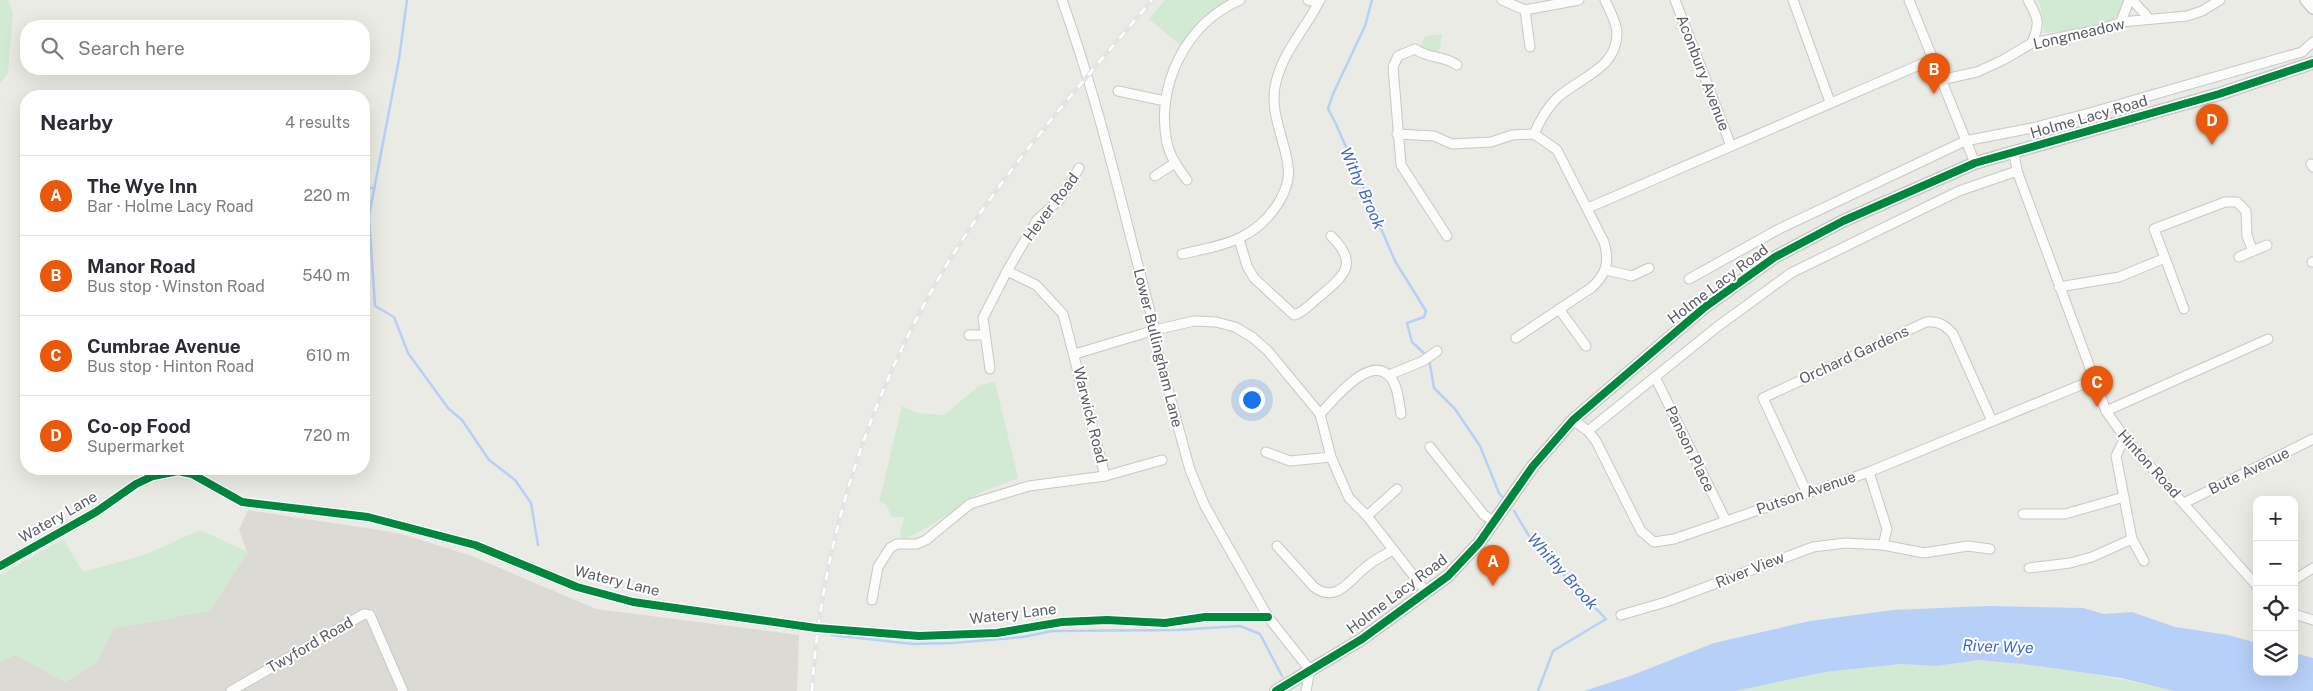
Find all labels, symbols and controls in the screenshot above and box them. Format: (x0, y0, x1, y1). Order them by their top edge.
street label: Aconbury Avenue (1674, 13, 1733, 133)
street label: Longmeadow (2031, 15, 2127, 52)
search box (20, 20, 370, 75)
icon: search (38, 34, 66, 62)
text: Search here (78, 37, 185, 59)
pin: B (1918, 53, 1950, 94)
street label: Holme Lacy Road (2028, 92, 2149, 141)
pin: D (2196, 104, 2228, 145)
text: Nearby (40, 110, 113, 135)
text: 4 results (285, 113, 350, 132)
water label: Withy Brook (1336, 144, 1389, 232)
street label: Hever Road (1020, 169, 1082, 244)
text: The Wye Inn (87, 175, 197, 197)
text: A (50, 186, 62, 205)
text: 220 m (303, 186, 350, 205)
text: Bar · Holme Lacy Road (87, 197, 254, 216)
street label: Holme Lacy Road (1664, 240, 1771, 327)
text: Manor Road (87, 255, 196, 277)
text: B (51, 266, 61, 285)
text: 540 m (302, 266, 350, 285)
street label: Lower Bullingham Lane (1131, 267, 1186, 429)
text: Bus stop · Winston Road (87, 277, 265, 296)
street label: Orchard Gardens (1796, 322, 1911, 387)
text: Cumbrae Avenue (87, 335, 241, 357)
text: C (50, 346, 62, 365)
text: 610 m (306, 346, 350, 365)
text: Bus stop · Hinton Road (87, 357, 254, 376)
street label: Warwick Road (1070, 365, 1111, 465)
pin: C (2081, 366, 2113, 407)
your location (1239, 387, 1265, 413)
street label: Panson Place (1662, 403, 1719, 495)
text: Co-op Food (87, 415, 191, 437)
text: D (50, 426, 62, 445)
text: 720 m (303, 426, 350, 445)
street label: Hinton Road (2114, 426, 2184, 501)
text: Supermarket (87, 437, 184, 456)
street label: Bute Avenue (2206, 444, 2292, 497)
street label: Putson Avenue (1754, 468, 1858, 517)
street label: Watery Lane (16, 487, 100, 546)
map controls (2253, 496, 2298, 676)
button: + (2253, 496, 2298, 541)
water label: Whithy Brook (1523, 529, 1602, 614)
button: − (2253, 541, 2298, 586)
pin: A (1477, 545, 1509, 586)
street label: River View (1713, 548, 1787, 591)
street label: Holme Lacy Road (1343, 550, 1450, 637)
street label: Watery Lane (573, 562, 662, 599)
button: locate (2253, 586, 2298, 631)
street label: Watery Lane (969, 600, 1057, 627)
street label: Twyford Road (264, 613, 356, 676)
button: layers (2253, 631, 2298, 676)
water label: River Wye (1962, 636, 2034, 657)

